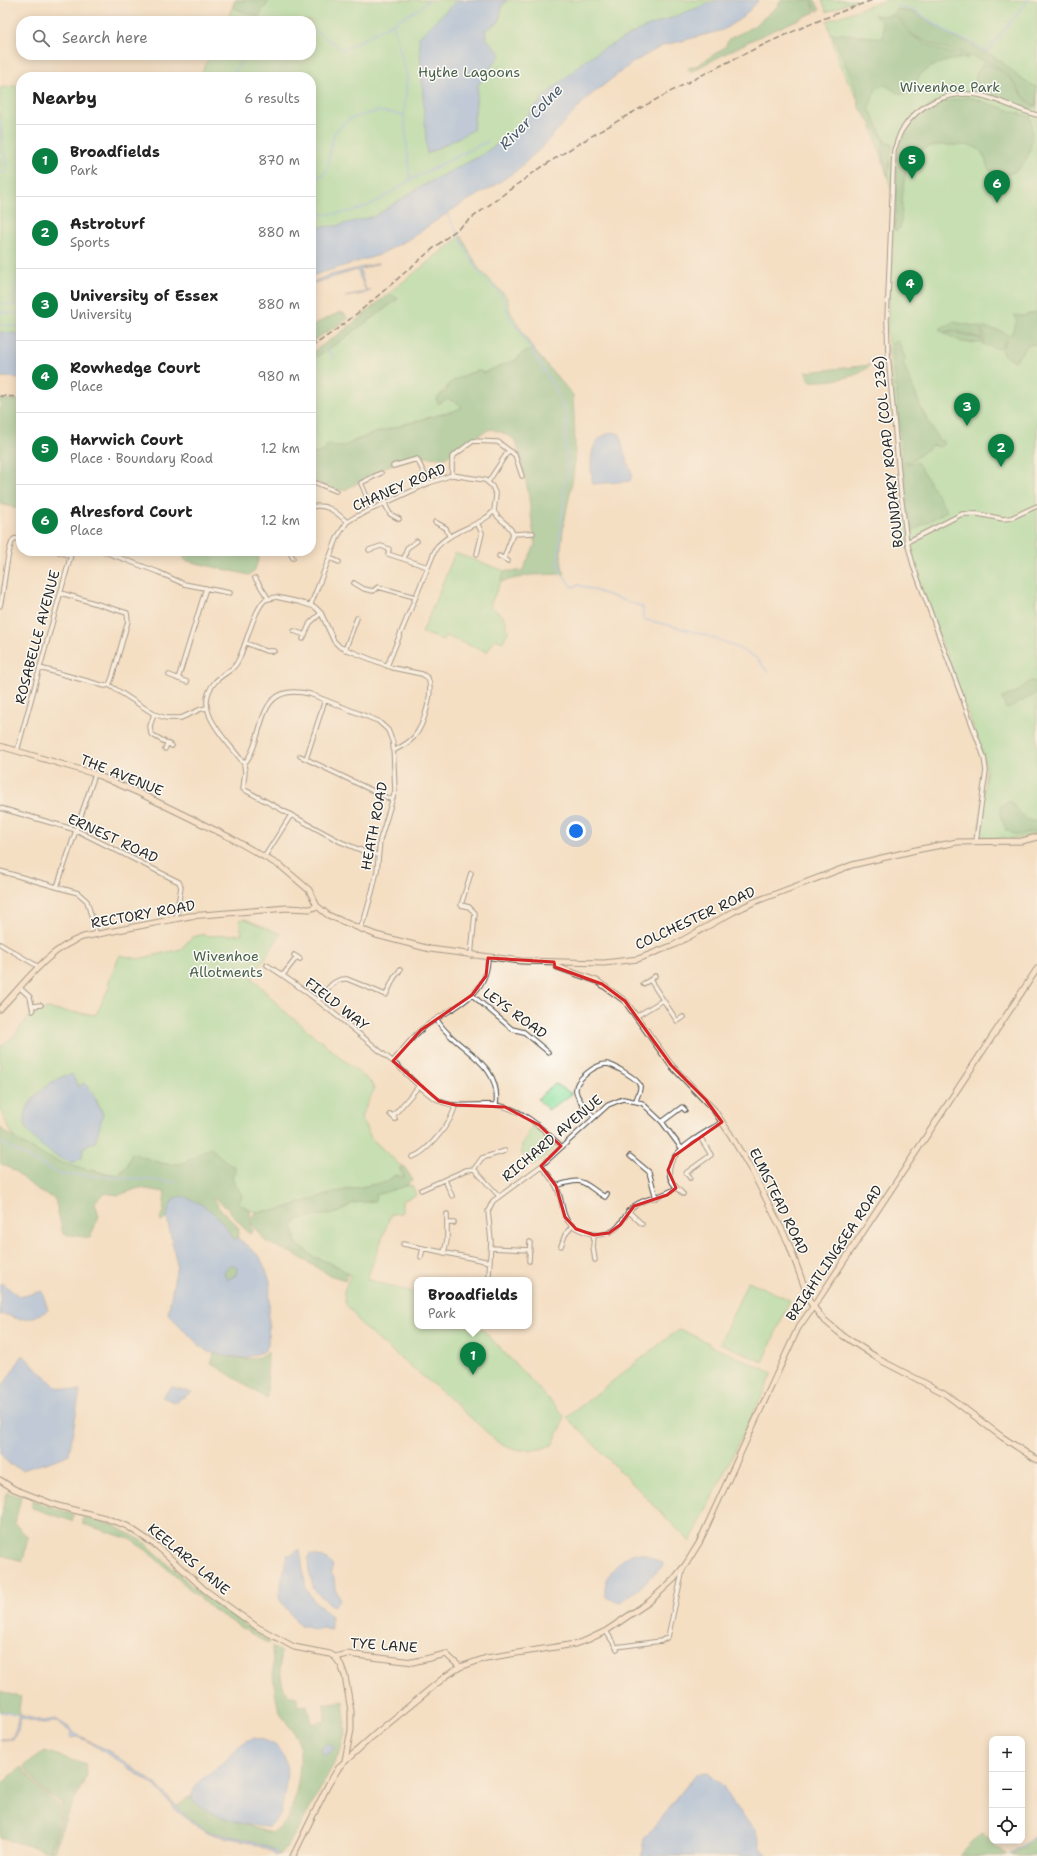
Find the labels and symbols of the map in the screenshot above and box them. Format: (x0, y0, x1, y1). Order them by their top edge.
park label: Hythe Lagoons (418, 63, 520, 81)
park label: Wivenhoe Park (900, 78, 1000, 96)
water label: River Colne (495, 80, 567, 154)
pin: 5 (899, 146, 925, 179)
pin: 6 (984, 170, 1010, 203)
pin: 4 (897, 270, 923, 303)
street label: BOUNDARY ROAD (COL 236) (869, 355, 907, 549)
pin: 3 (954, 393, 980, 426)
pin: 2 (988, 434, 1014, 467)
street label: CHANEY ROAD (349, 459, 449, 515)
street label: ROSABELLE AVENUE (10, 568, 64, 706)
street label: THE AVENUE (78, 750, 166, 800)
street label: HEATH ROAD (357, 780, 391, 872)
street label: ERNEST ROAD (65, 809, 161, 867)
your location (566, 821, 586, 841)
street label: COLCHESTER ROAD (632, 882, 758, 954)
street label: RECTORY ROAD (89, 896, 197, 932)
park label: Wivenhoe Allotments (189, 947, 263, 981)
street label: FIELD WAY (302, 974, 373, 1035)
street label: LEYS ROAD (479, 984, 551, 1042)
street label: RICHARD AVENUE (498, 1091, 606, 1185)
street label: ELMSTEAD ROAD (745, 1145, 813, 1257)
street label: BRIGHTLINGSEA ROAD (782, 1181, 886, 1325)
pin: 1 (460, 1342, 486, 1375)
street label: KEELARS LANE (144, 1519, 234, 1599)
street label: TYE LANE (350, 1634, 418, 1656)

